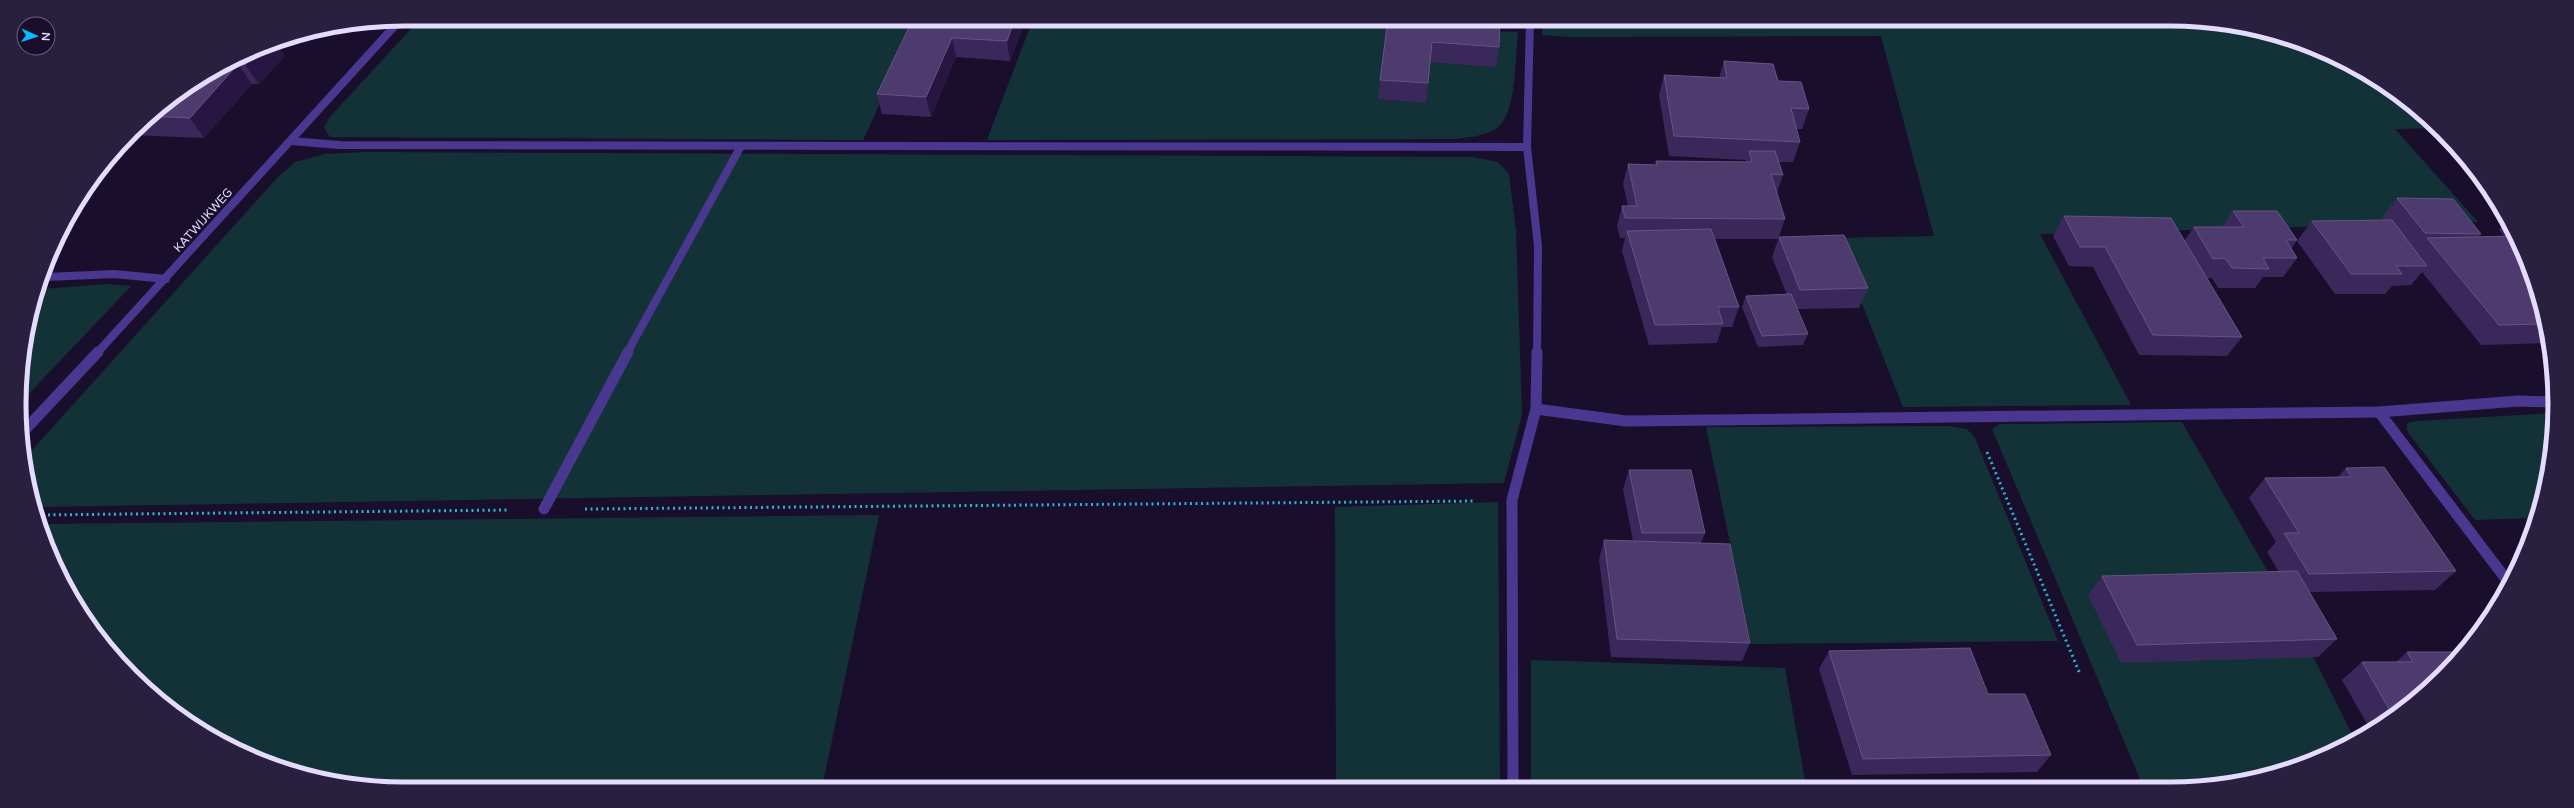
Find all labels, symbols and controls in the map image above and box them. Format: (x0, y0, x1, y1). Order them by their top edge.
north arrow (16, 16, 56, 56)
text: N (39, 32, 52, 41)
street label: KATWIJKWEG (171, 185, 235, 255)

